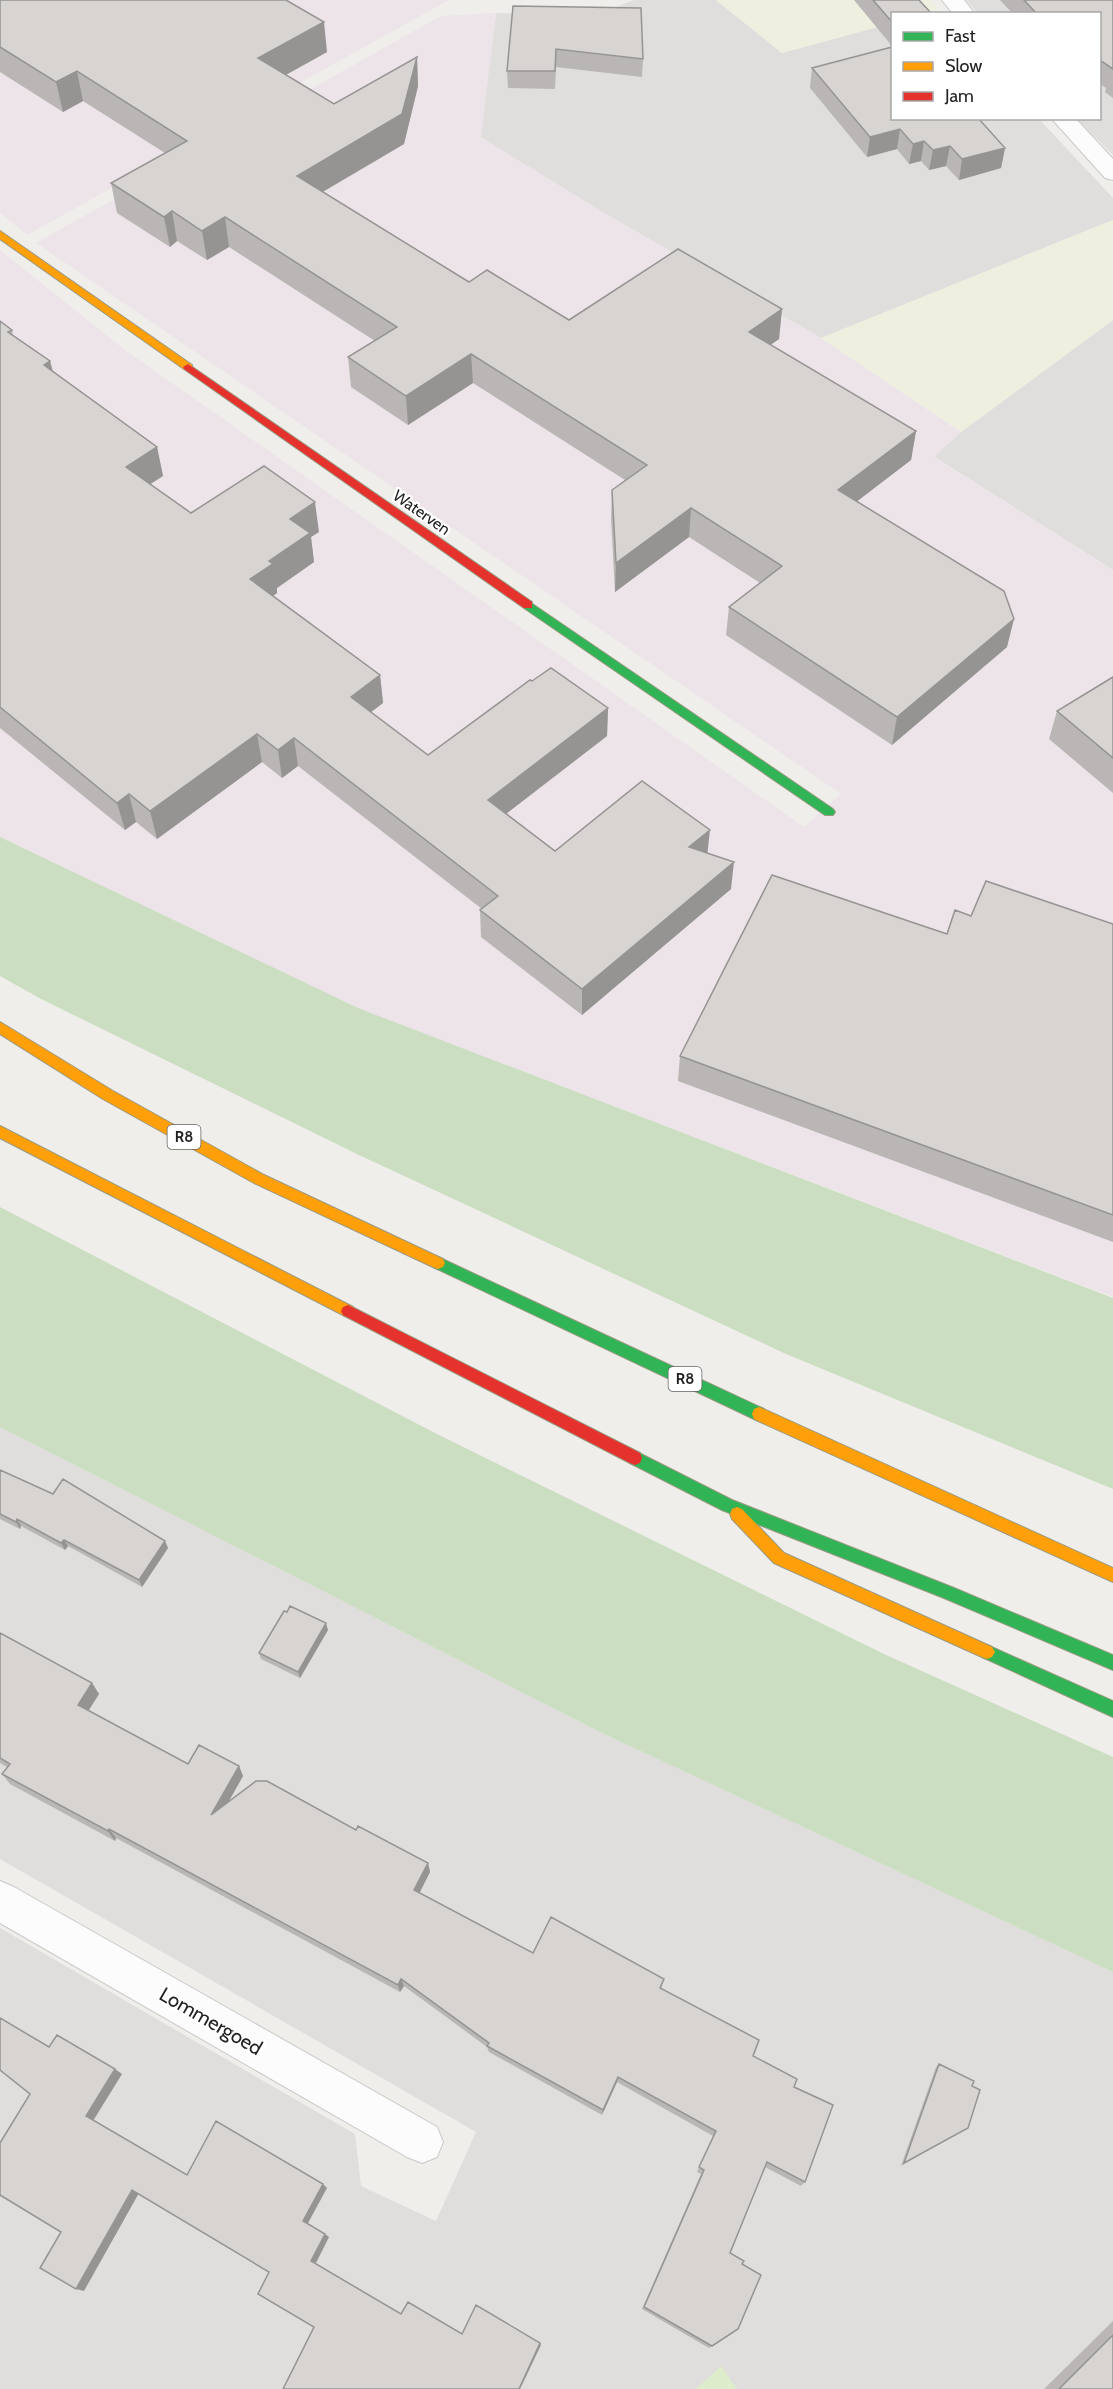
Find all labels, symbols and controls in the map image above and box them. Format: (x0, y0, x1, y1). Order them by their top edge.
legend (891, 12, 1101, 120)
text: Fast (945, 25, 976, 47)
text: Slow (945, 55, 982, 77)
text: Jam (944, 85, 974, 107)
street label: Waterven (389, 486, 454, 539)
road number: R8 (168, 1125, 201, 1149)
road number: R8 (668, 1367, 702, 1391)
street label: Lommergoed (155, 1982, 267, 2060)

